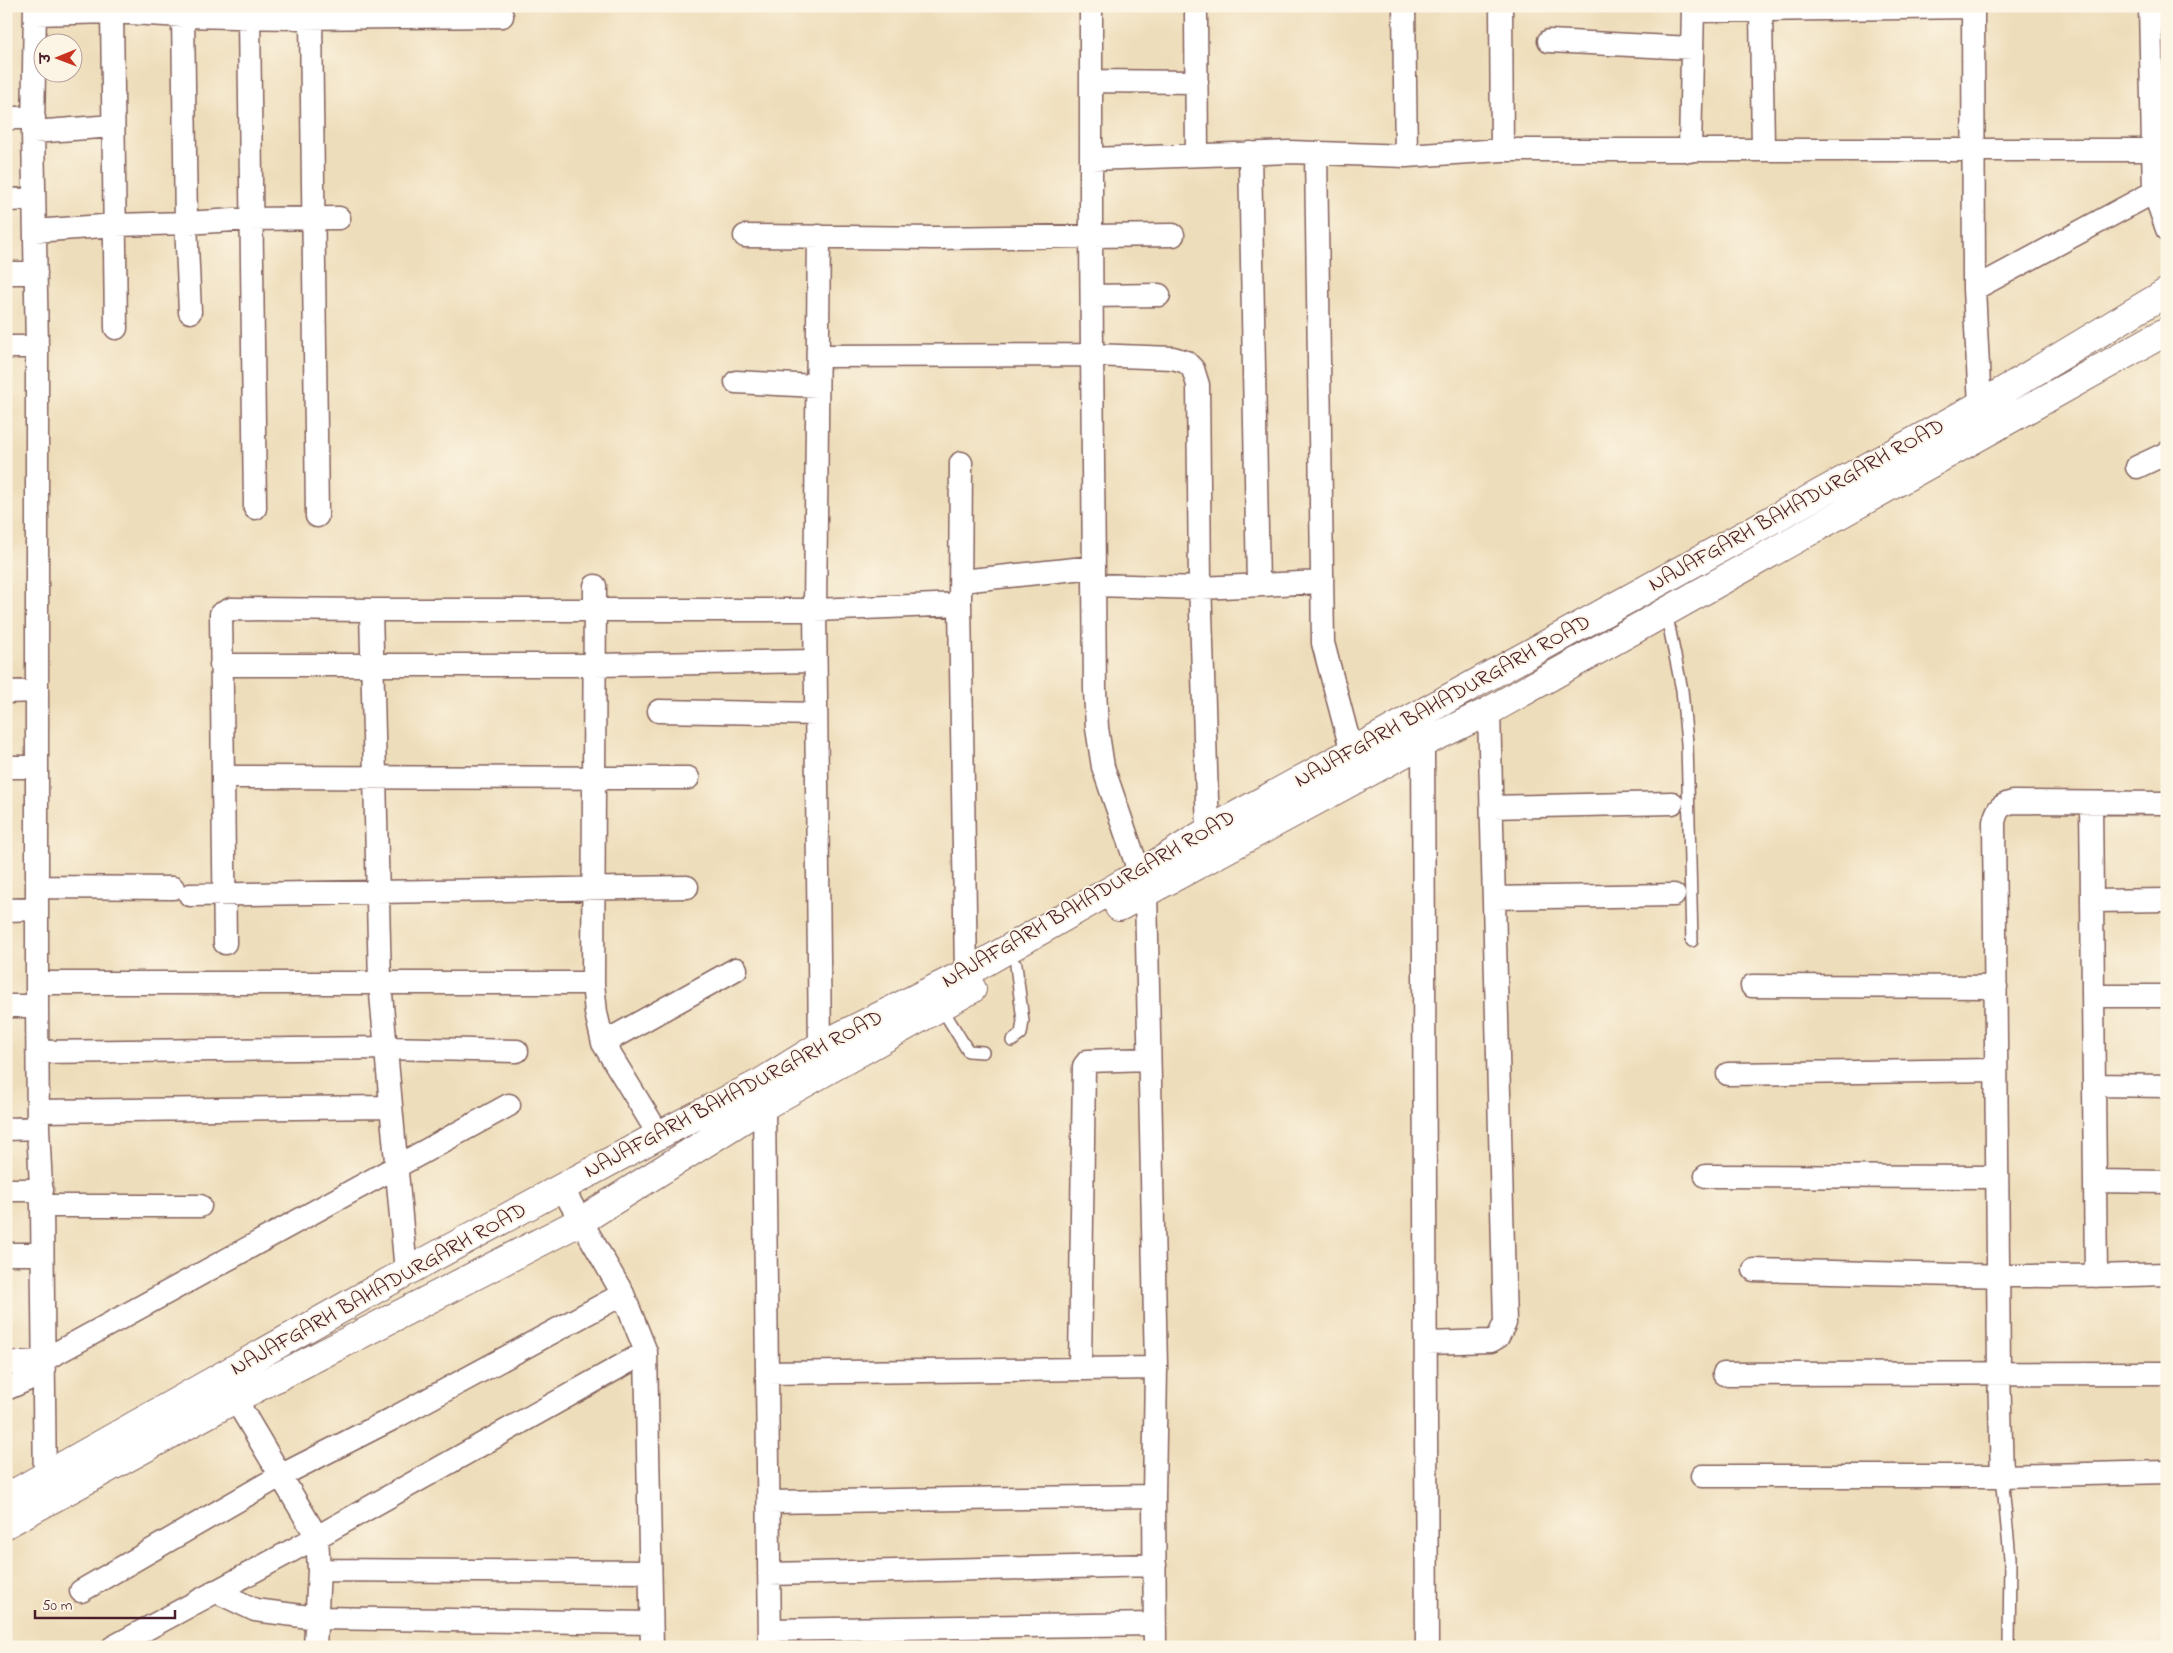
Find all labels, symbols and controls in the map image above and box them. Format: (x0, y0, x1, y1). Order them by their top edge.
north arrow (32, 32, 82, 82)
text: उ (36, 52, 57, 65)
street label: NAJAFGARH BAHADURGARH ROAD (1643, 411, 1951, 601)
street label: NAJAFGARH BAHADURGARH ROAD (1289, 607, 1597, 797)
street label: NAJAFGARH BAHADURGARH ROAD (936, 803, 1242, 997)
street label: NAJAFGARH BAHADURGARH ROAD (579, 1002, 889, 1188)
street label: NAJAFGARH BAHADURGARH ROAD (225, 1195, 533, 1385)
scale bar (35, 1588, 175, 1620)
text: 50 m (42, 1595, 73, 1617)

